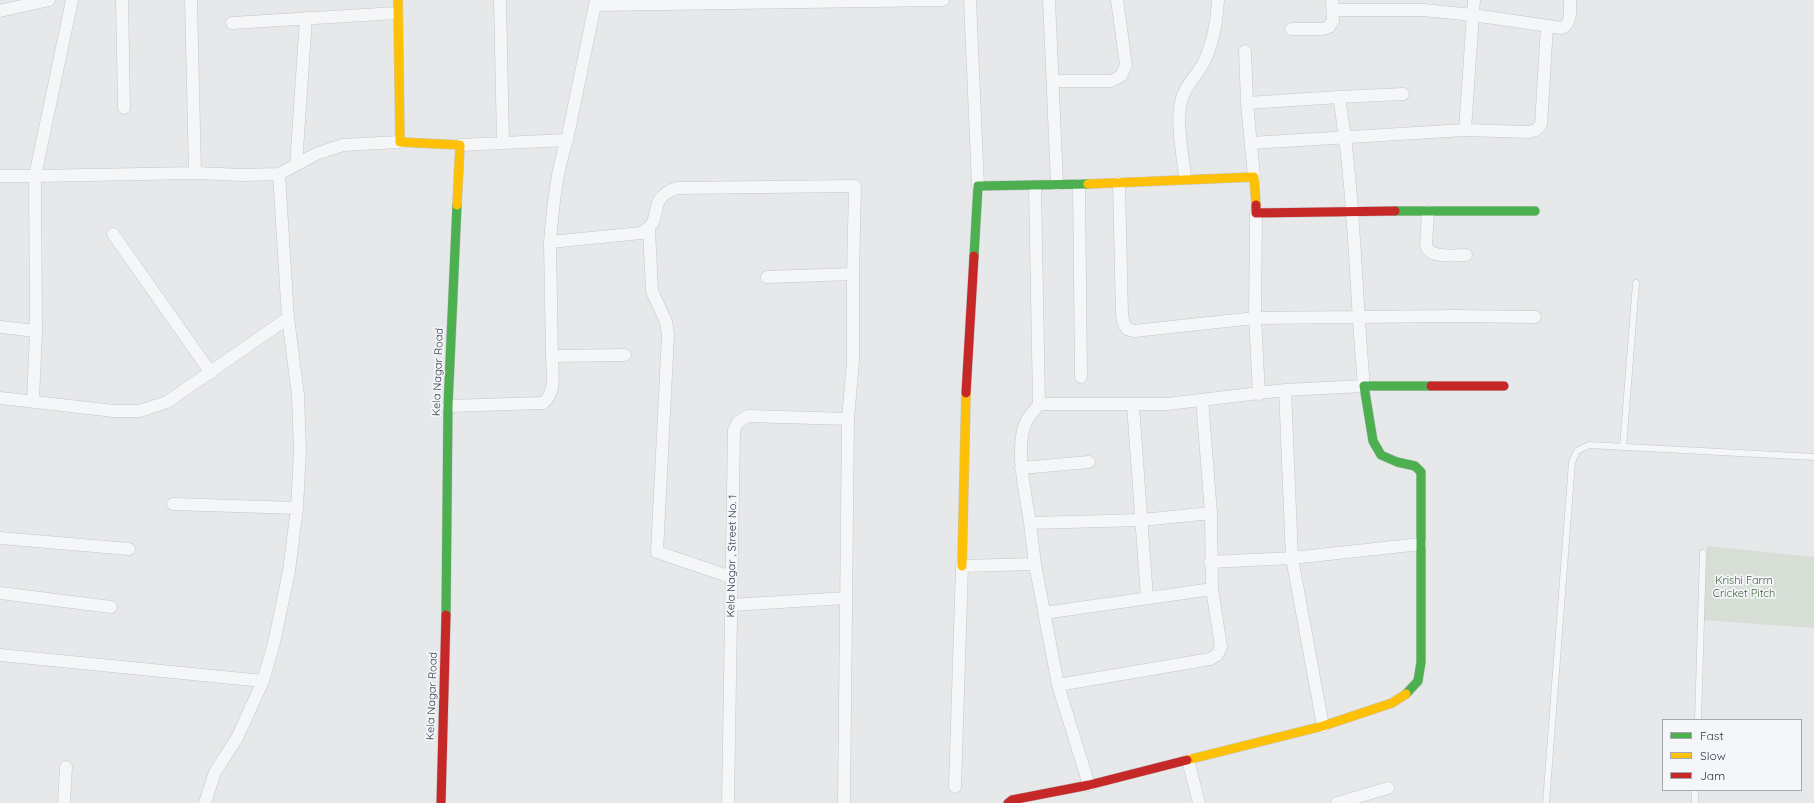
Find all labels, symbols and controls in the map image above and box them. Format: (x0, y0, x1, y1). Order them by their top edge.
street label: Kela Nagar Road (430, 328, 446, 416)
street label: Kela Nagar , Street No. 1 (724, 494, 740, 618)
park label: Krishi Farm Cricket Pitch (1713, 574, 1775, 600)
street label: Kela Nagar Road (424, 652, 440, 740)
legend (1662, 719, 1802, 791)
text: Fast (1700, 728, 1724, 743)
text: Slow (1700, 748, 1726, 763)
text: Jam (1700, 768, 1725, 783)

